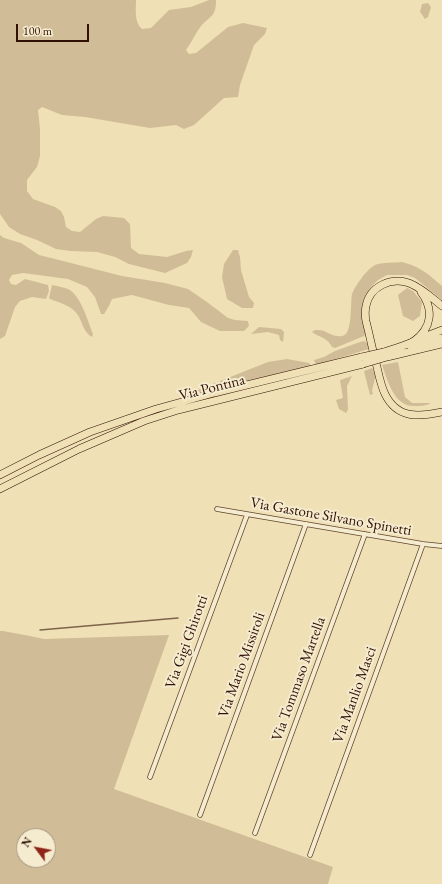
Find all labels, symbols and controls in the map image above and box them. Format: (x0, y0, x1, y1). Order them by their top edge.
scale bar (18, 16, 91, 42)
text: 100 m (23, 23, 52, 39)
street label: Via Pontina (177, 371, 247, 405)
street label: Via Gastone Silvano Spinetti (249, 494, 413, 540)
street label: Via Gigi Ghirotti (162, 593, 212, 691)
street label: Via Mario Missiroli (215, 610, 269, 720)
street label: Via Tommaso Martella (268, 614, 330, 744)
street label: Via Manlio Masci (329, 644, 381, 746)
north arrow (16, 828, 56, 868)
text: N (18, 835, 35, 850)

